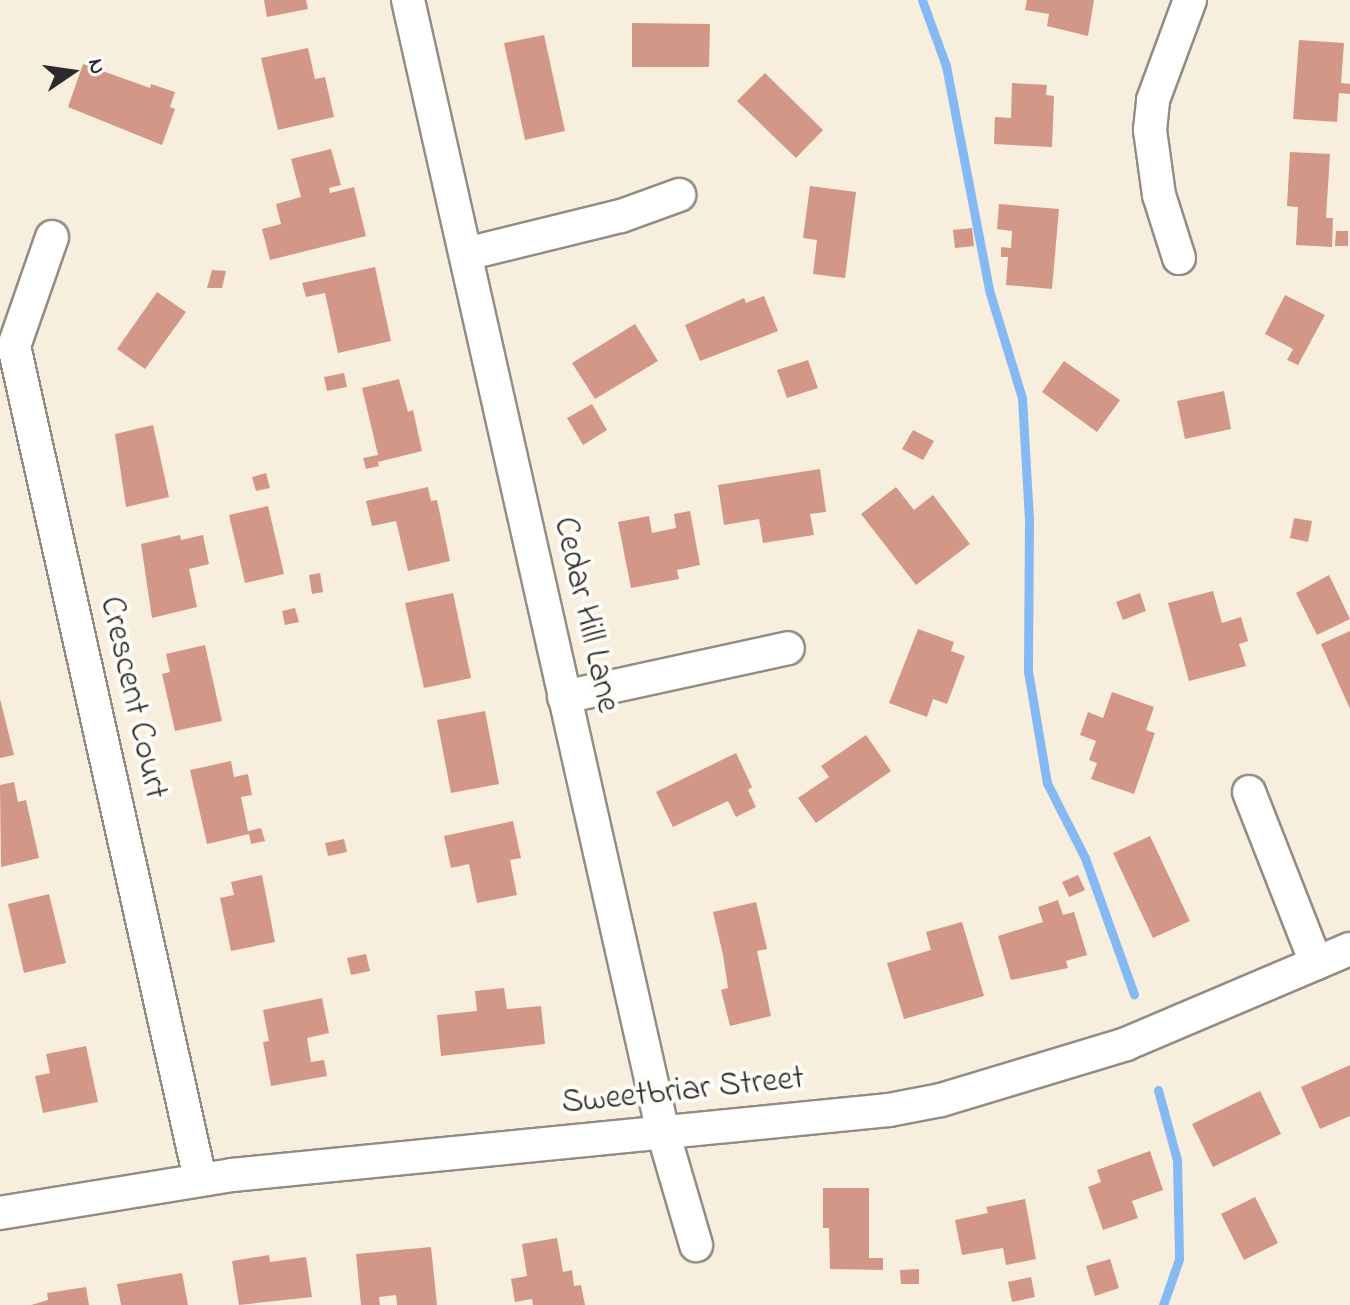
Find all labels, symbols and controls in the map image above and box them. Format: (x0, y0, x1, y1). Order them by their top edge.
north arrow (32, 32, 112, 112)
text: N (78, 56, 113, 77)
street label: Cedar Hill Lane (543, 513, 627, 717)
street label: Crescent Court (89, 593, 175, 803)
street label: Sweetbriar Street (560, 1059, 806, 1125)

